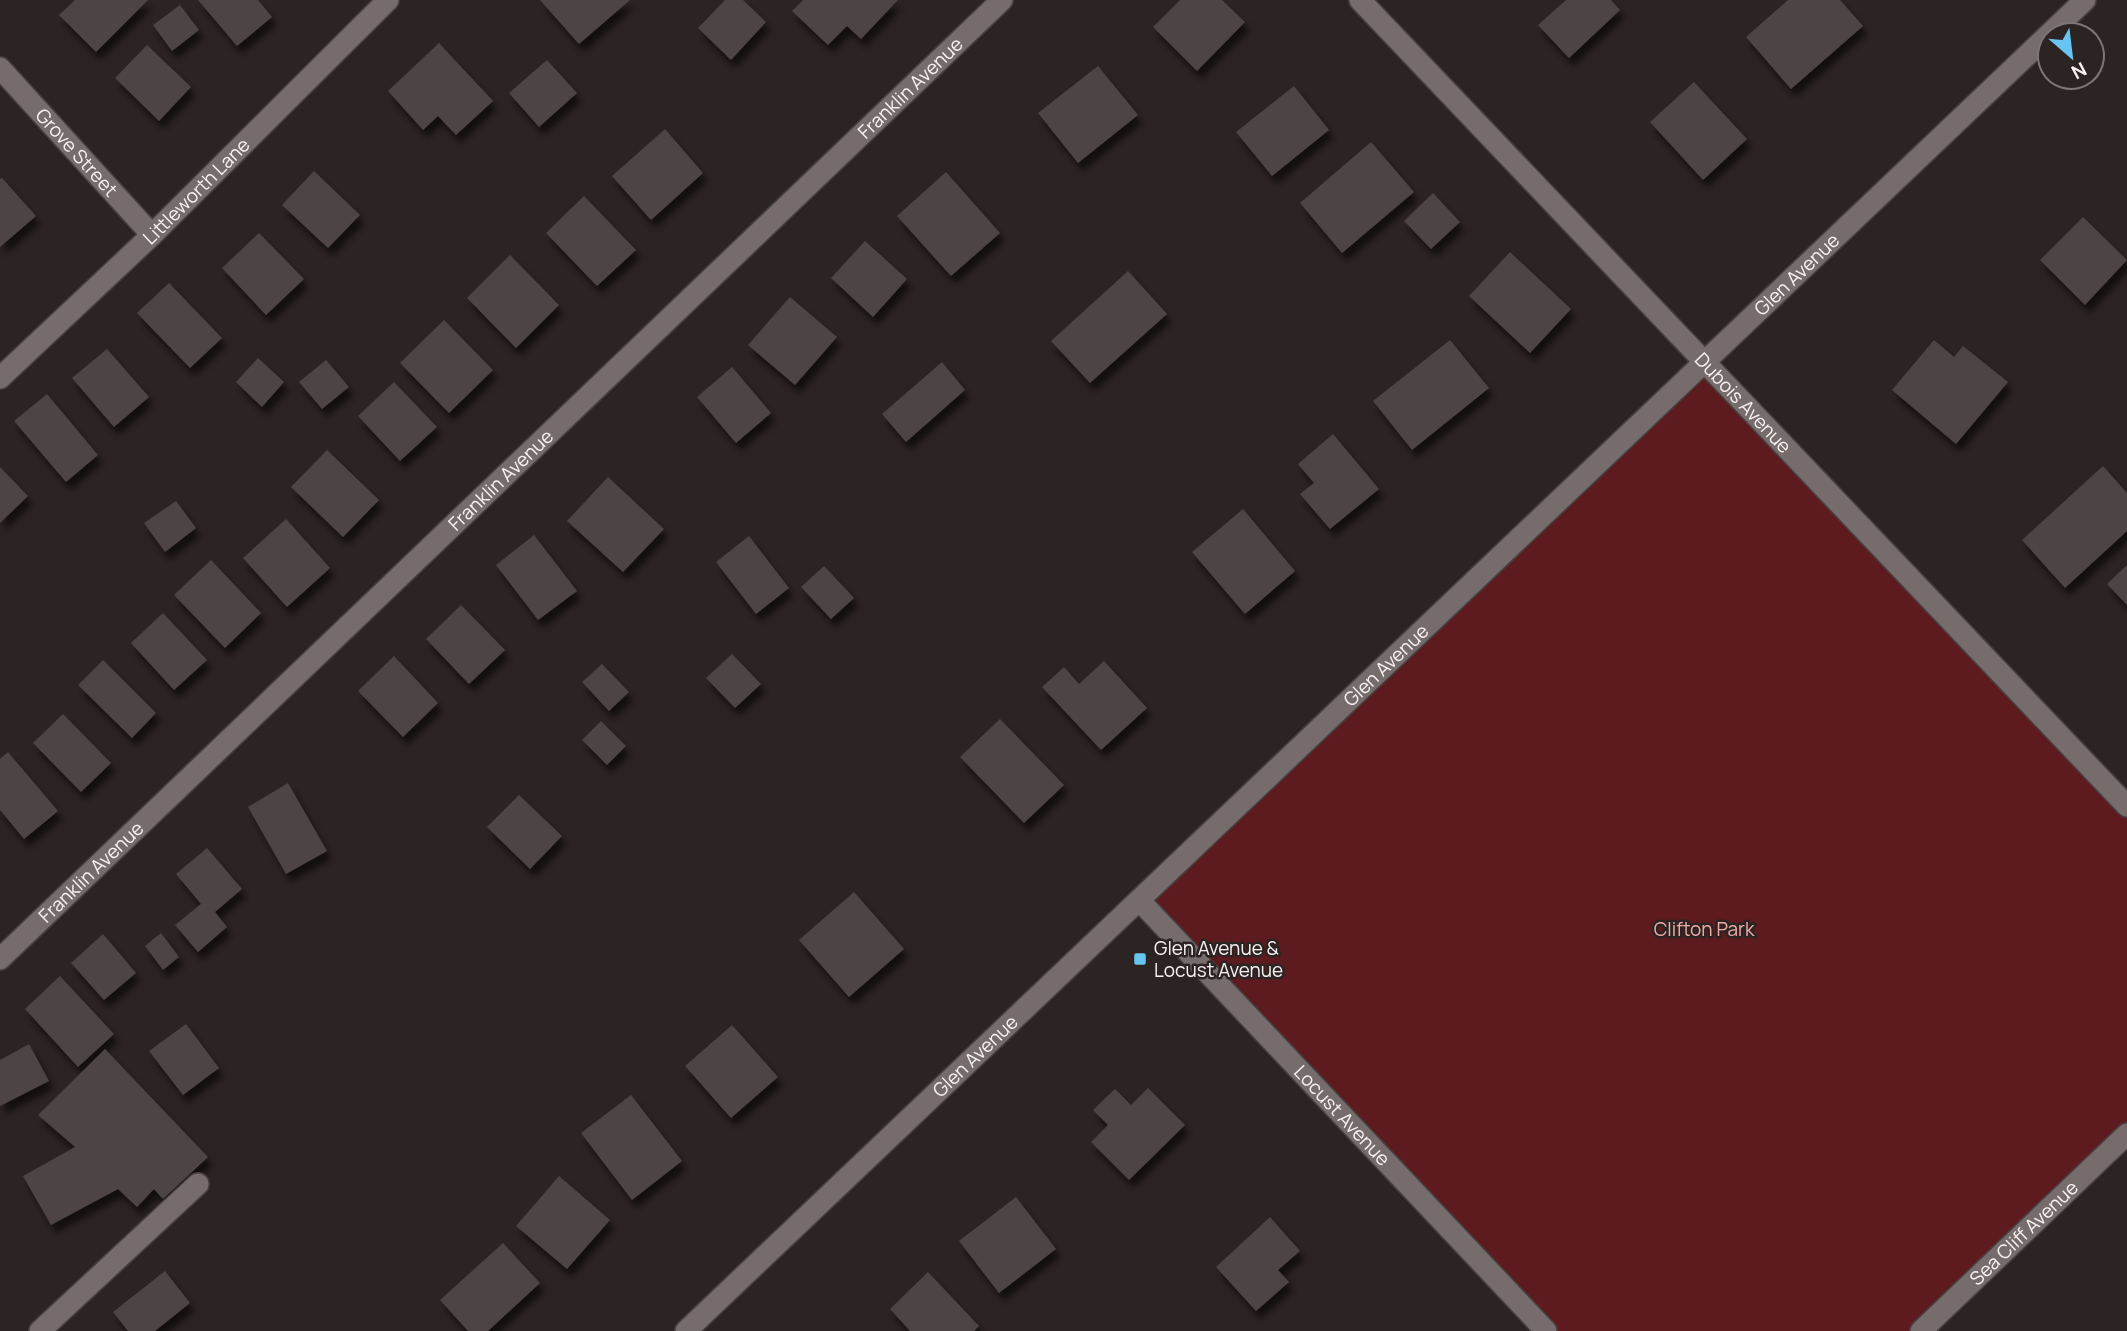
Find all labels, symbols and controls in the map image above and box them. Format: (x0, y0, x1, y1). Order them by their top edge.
north arrow (2036, 21, 2106, 91)
street label: Franklin Avenue (852, 31, 969, 144)
text: N (2067, 56, 2091, 86)
street label: Grove Street (30, 103, 124, 202)
street label: Littleworth Lane (137, 132, 255, 250)
street label: Glen Avenue (1748, 227, 1845, 321)
street label: Dubois Avenue (1689, 347, 1797, 459)
street label: Franklin Avenue (442, 423, 559, 536)
street label: Glen Avenue (1337, 618, 1434, 712)
street label: Franklin Avenue (33, 815, 149, 928)
park label: Clifton Park (1654, 916, 1755, 942)
place label: Glen Avenue & Locust Avenue (1154, 935, 1283, 983)
marker: Glen Avenue & Locust Avenue (1132, 951, 1148, 967)
street label: Glen Avenue (927, 1009, 1023, 1103)
street label: Locust Avenue (1288, 1059, 1396, 1171)
street label: Sea Cliff Avenue (1964, 1175, 2084, 1291)

